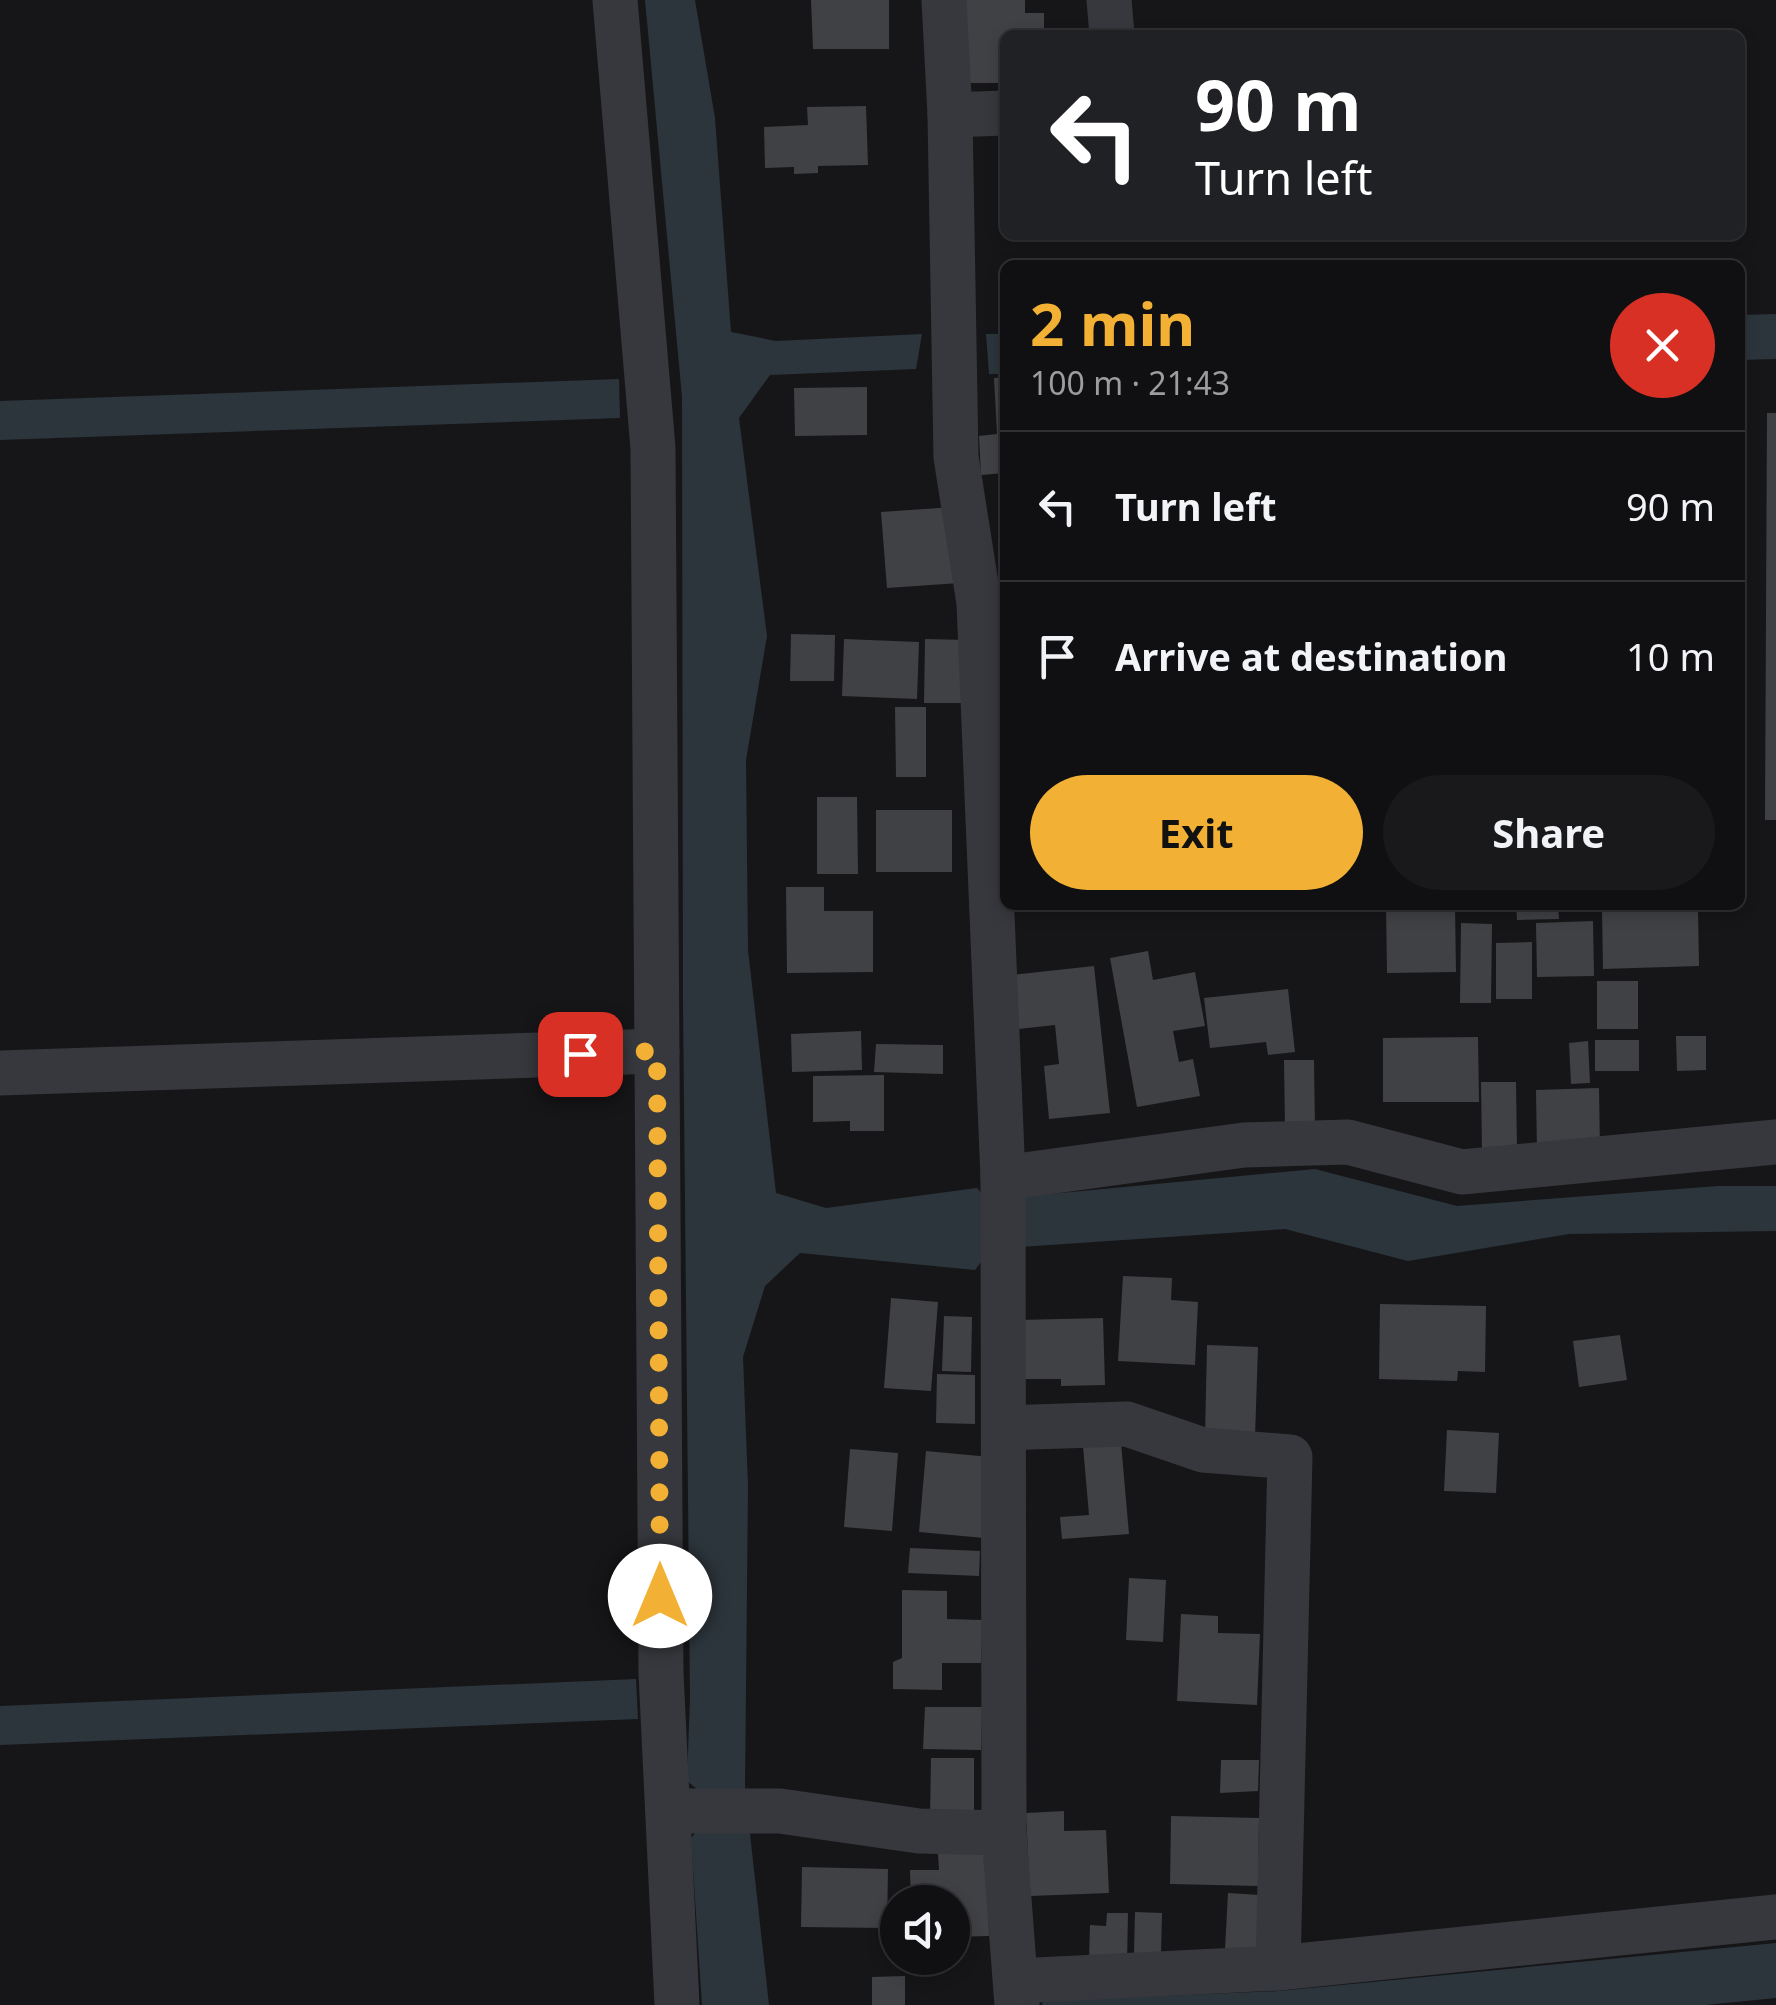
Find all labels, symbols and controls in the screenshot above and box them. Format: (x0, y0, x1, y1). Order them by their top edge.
text: 90 m (1195, 56, 1362, 152)
icon: left (1030, 70, 1160, 200)
text: Turn left (1195, 147, 1372, 208)
text: 2 min (1030, 282, 1195, 364)
button: close (1610, 293, 1715, 398)
text: 100 m · 21:43 (1030, 361, 1230, 404)
icon: left (1030, 479, 1085, 534)
text: Turn left (1115, 480, 1277, 532)
text: 90 m (1626, 480, 1715, 532)
icon: arrive (1030, 629, 1085, 684)
text: Arrive at destination (1115, 630, 1507, 682)
text: 10 m (1626, 630, 1715, 682)
button: Exit (1030, 775, 1363, 890)
button: Share (1383, 775, 1715, 890)
pin (538, 1012, 623, 1097)
icon: arrive (553, 1027, 608, 1082)
position arrow (608, 1544, 712, 1648)
map controls (880, 1885, 970, 1975)
button: sound (880, 1885, 970, 1975)

